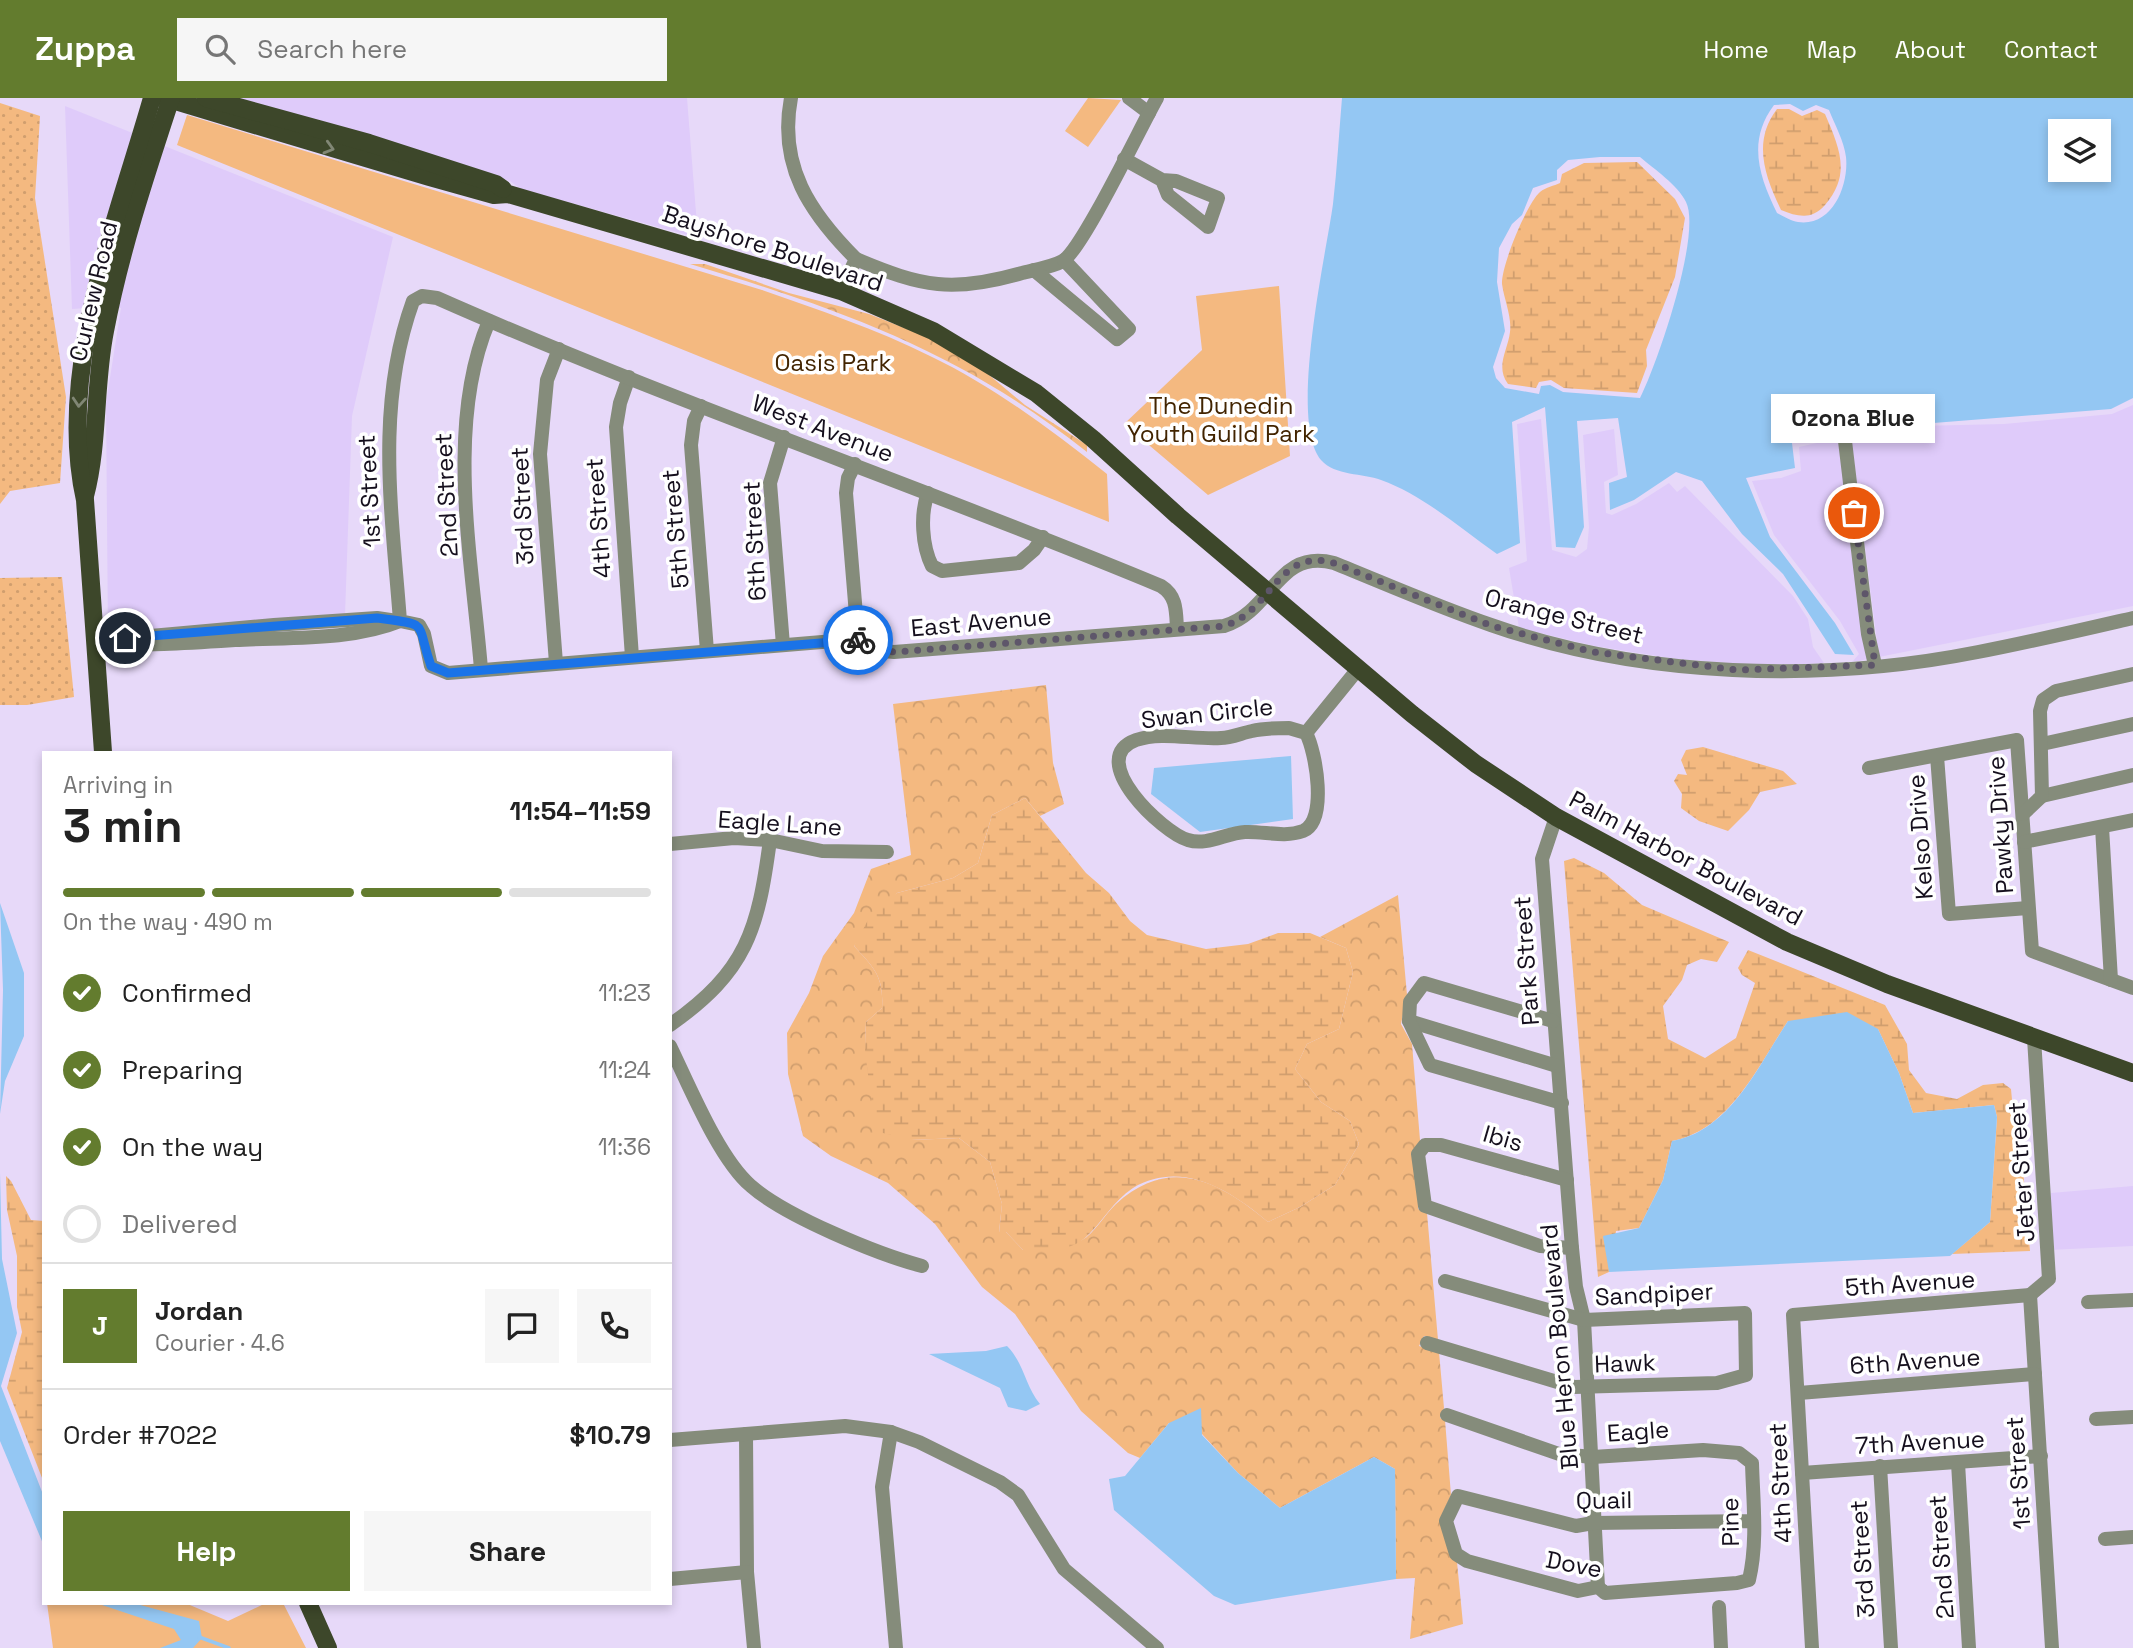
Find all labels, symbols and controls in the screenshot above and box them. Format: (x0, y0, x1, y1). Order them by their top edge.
search box (177, 18, 667, 81)
text: Zuppa (35, 28, 135, 70)
icon: search (201, 30, 239, 68)
text: Search here (257, 32, 407, 66)
text: Home (1703, 34, 1769, 65)
text: Map (1807, 34, 1857, 65)
text: About (1895, 34, 1966, 65)
text: Contact (2004, 34, 2098, 65)
map controls (2048, 119, 2111, 182)
button: layers (2048, 119, 2111, 182)
one-way arrow (323, 139, 335, 154)
street label: Bayshore Boulevard (659, 198, 887, 298)
street label: Curlew Road (62, 218, 124, 364)
park label: Oasis Park (774, 347, 892, 378)
street label: West Avenue (748, 387, 898, 469)
park label: The Dunedin Youth Guild Park (1127, 390, 1315, 449)
callout: Ozona Blue (1772, 394, 1936, 443)
one-way arrow (72, 397, 87, 408)
text: Ozona Blue (1791, 403, 1915, 433)
street label: 2nd Street (427, 432, 465, 558)
street label: 1st Street (351, 434, 387, 548)
street label: 3rd Street (503, 446, 541, 566)
street label: 4th Street (578, 457, 618, 579)
street label: 5th Street (654, 468, 696, 590)
street label: 6th Street (735, 480, 773, 602)
pin (1824, 483, 1884, 543)
icon: bag (1835, 494, 1873, 532)
street label: Orange Street (1481, 581, 1647, 651)
street label: East Avenue (909, 600, 1053, 644)
courier (823, 605, 893, 675)
pin (95, 608, 155, 668)
icon: home (106, 619, 144, 657)
icon: bike (839, 621, 877, 659)
street label: Swan Circle (1139, 691, 1275, 735)
street label: Pawky Drive (1980, 755, 2020, 895)
text: Arriving in (63, 770, 173, 800)
street label: Kelso Drive (1900, 773, 1940, 901)
street label: Palm Harbor Boulevard (1564, 783, 1808, 933)
text: 11:54–11:59 (510, 794, 651, 828)
text: 3 min (63, 797, 183, 855)
street label: Eagle Lane (717, 803, 843, 843)
street label: Park Street (1506, 895, 1546, 1027)
text: On the way · 490 m (63, 907, 273, 937)
icon: check (63, 974, 101, 1012)
text: Confirmed (122, 976, 252, 1010)
text: 11:23 (598, 978, 651, 1008)
icon: check (63, 1051, 101, 1089)
text: Preparing (122, 1053, 243, 1087)
text: 11:24 (598, 1055, 651, 1085)
street label: Jeter Street (2001, 1101, 2041, 1243)
street label: Ibis (1480, 1118, 1526, 1158)
icon: check (63, 1128, 101, 1166)
text: On the way (122, 1130, 263, 1164)
text: 11:36 (598, 1132, 651, 1162)
text: Delivered (122, 1207, 238, 1241)
street label: Blue Heron Boulevard (1533, 1223, 1585, 1471)
street label: 5th Avenue (1844, 1263, 1976, 1303)
street label: Sandpiper (1594, 1275, 1714, 1313)
button: chat (485, 1289, 559, 1363)
button: phone (577, 1289, 651, 1363)
text: Jordan (155, 1294, 243, 1328)
text: J (92, 1309, 108, 1343)
text: Courier · 4.6 (155, 1328, 285, 1358)
street label: 6th Avenue (1849, 1341, 1981, 1381)
street label: Hawk (1594, 1346, 1656, 1380)
street label: Eagle (1606, 1413, 1670, 1449)
street label: 1st Street (1999, 1416, 2037, 1530)
text: Order #7022 (63, 1418, 217, 1452)
text: $10.79 (570, 1418, 651, 1452)
street label: 4th Street (1761, 1422, 1799, 1544)
street label: 7th Avenue (1854, 1423, 1986, 1461)
street label: Quail (1576, 1484, 1632, 1516)
street label: 2nd Street (1921, 1494, 1961, 1620)
street label: Pine (1714, 1497, 1746, 1547)
street label: 3rd Street (1842, 1499, 1882, 1619)
button: Help (63, 1511, 350, 1591)
button: Share (364, 1511, 651, 1591)
street label: Dove (1543, 1543, 1605, 1585)

